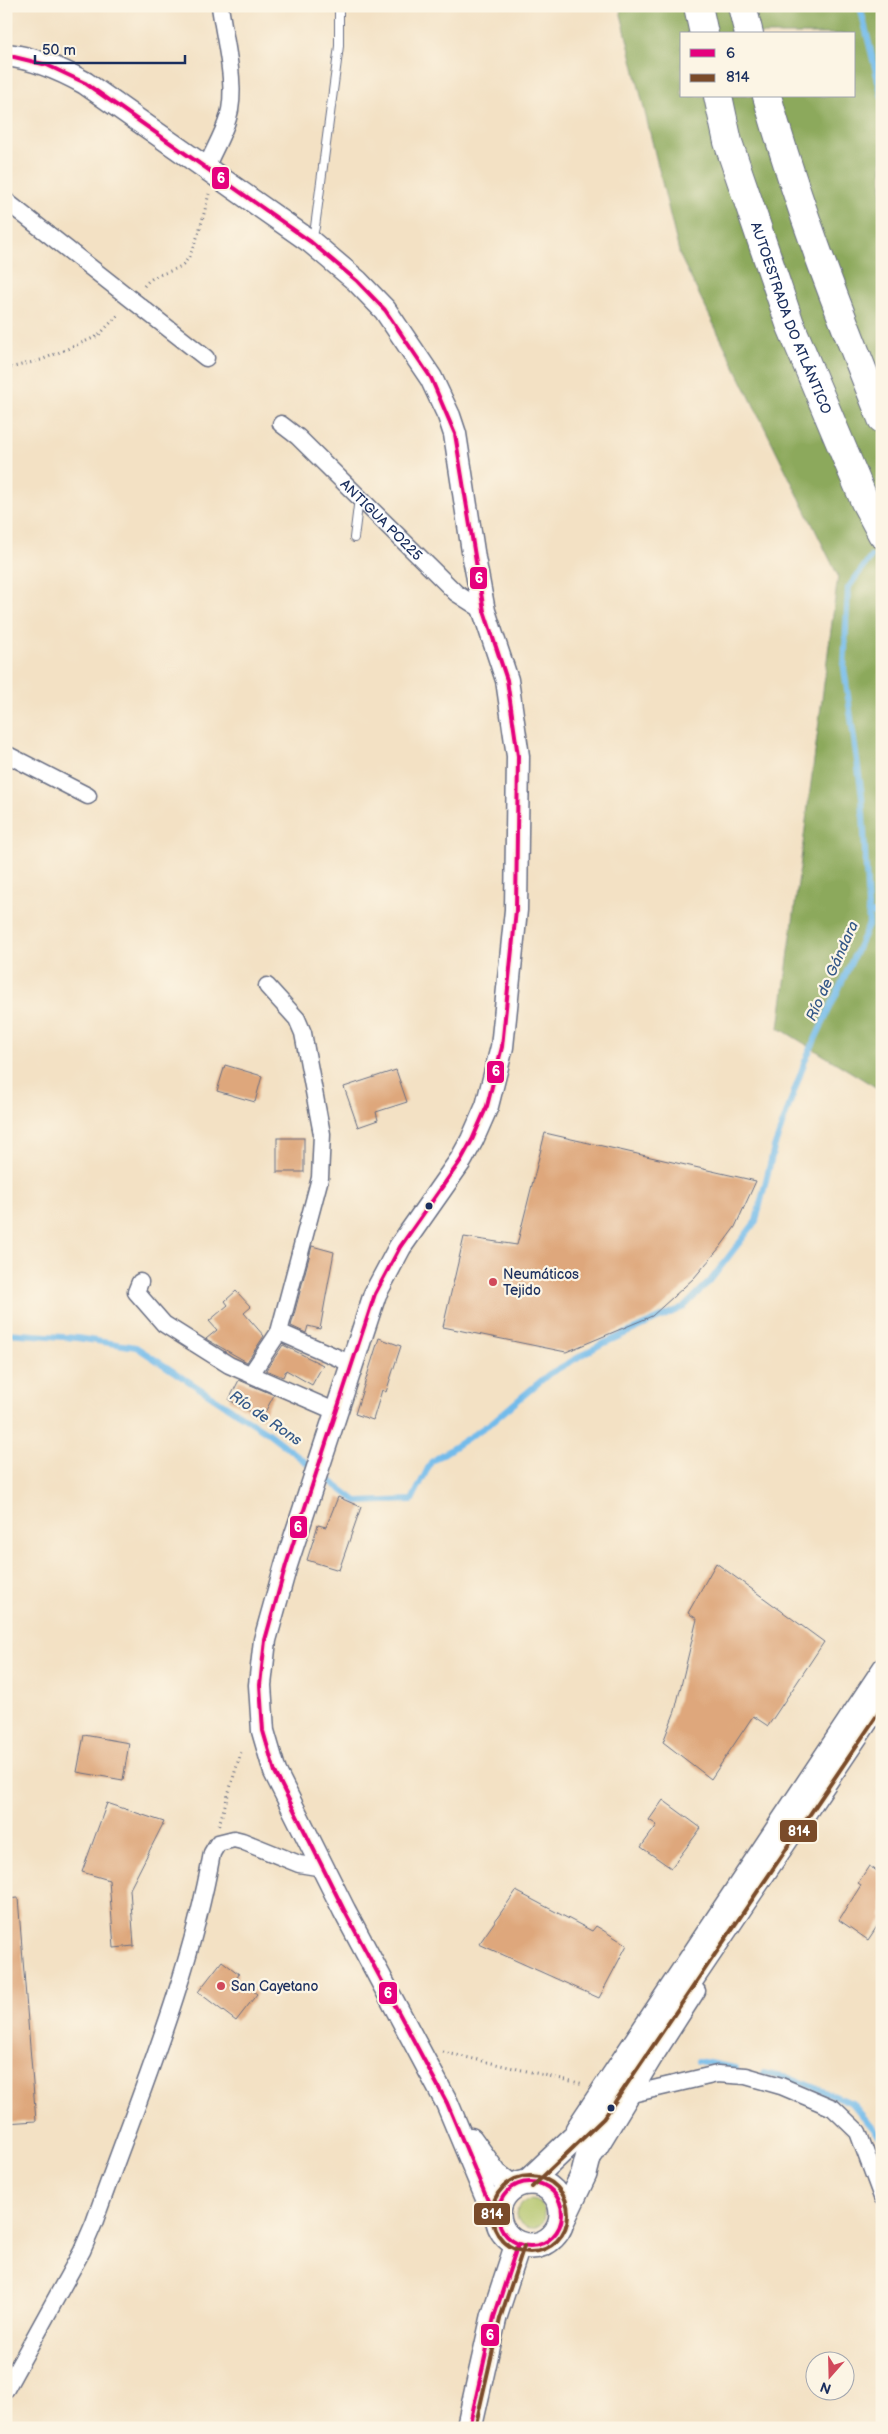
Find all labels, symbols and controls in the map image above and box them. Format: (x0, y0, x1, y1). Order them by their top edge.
scale bar (35, 32, 185, 64)
legend (680, 32, 856, 98)
text: 50 m (42, 41, 76, 60)
text: 6 (726, 44, 735, 63)
text: 814 (726, 68, 750, 87)
line badge: 6 (211, 166, 230, 190)
text: 6 (217, 170, 225, 187)
street label: AUTOESTRADA DO ATLÁNTICO (747, 220, 835, 417)
street label: ANTIGUA PO225 (337, 476, 426, 564)
line badge: 6 (469, 566, 488, 590)
text: 6 (475, 570, 483, 587)
water label: Río de Gándara (802, 918, 863, 1024)
line badge: 6 (486, 1060, 505, 1084)
text: 6 (492, 1063, 500, 1080)
unlabelled marker (424, 1201, 434, 1211)
place label: Neumáticos Tejido (503, 1266, 579, 1299)
marker: Neumáticos Tejido (487, 1276, 499, 1288)
water label: Río de Rons (226, 1387, 306, 1451)
line badge: 6 (289, 1515, 308, 1539)
text: 6 (294, 1519, 302, 1536)
line badge: 814 (779, 1819, 818, 1843)
text: 814 (788, 1823, 811, 1840)
place label: San Cayetano (231, 1978, 318, 1995)
marker: San Cayetano (215, 1980, 227, 1992)
line badge: 6 (378, 1981, 398, 2005)
text: 6 (384, 1985, 392, 2002)
unlabelled marker (606, 2103, 616, 2113)
line badge: 814 (473, 2202, 511, 2226)
text: 814 (481, 2206, 504, 2223)
line badge: 6 (480, 2323, 500, 2347)
text: 6 (486, 2327, 494, 2344)
north arrow (806, 2352, 856, 2402)
text: N (818, 2378, 834, 2398)

